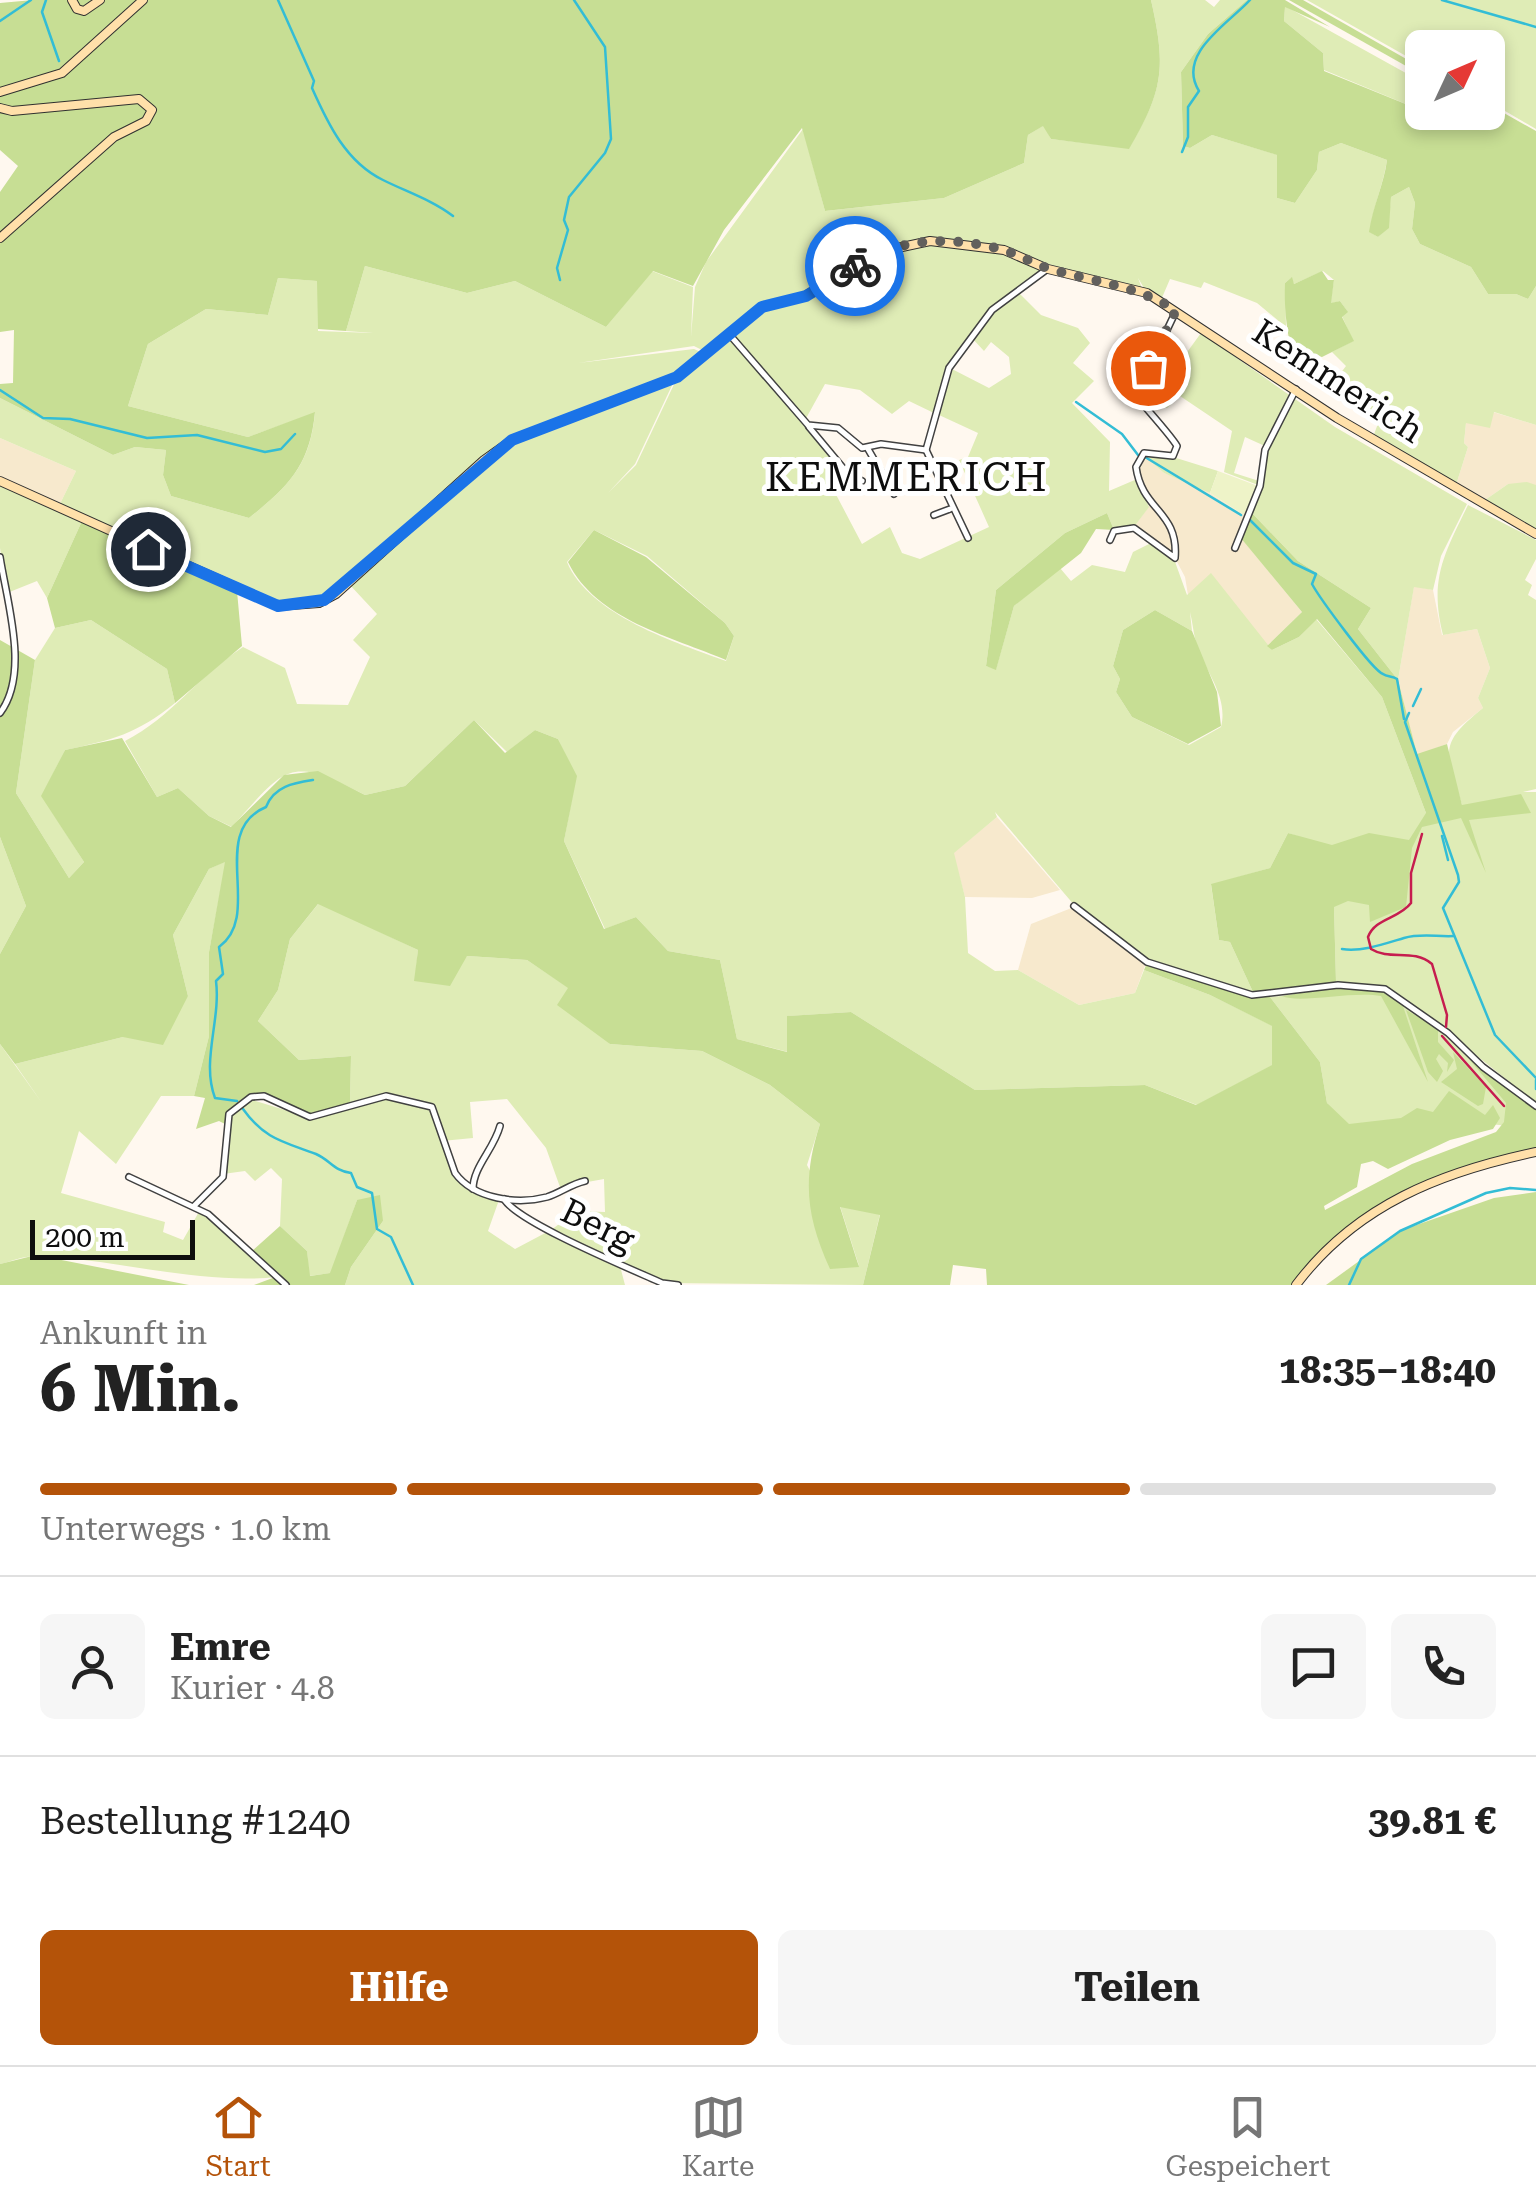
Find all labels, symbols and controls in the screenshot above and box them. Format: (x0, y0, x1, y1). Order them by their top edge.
north arrow (1405, 30, 1505, 130)
map controls (1405, 30, 1505, 130)
courier (805, 216, 905, 316)
icon: bike (828, 239, 883, 294)
street label: Kemmerich (1245, 311, 1431, 452)
pin (1106, 326, 1191, 411)
icon: bag (1121, 341, 1176, 396)
district label: KEMMERICH (765, 454, 1049, 501)
pin (106, 507, 191, 592)
icon: home (121, 522, 176, 577)
street label: Berg (554, 1190, 641, 1261)
scale bar (30, 1215, 195, 1260)
text: 200 m (45, 1221, 125, 1254)
text: Ankunft in (40, 1314, 207, 1352)
text: 18:35–18:40 (1279, 1348, 1496, 1392)
text: 6 Min. (40, 1351, 241, 1427)
text: Unterwegs · 1.0 km (40, 1510, 331, 1548)
button: person (40, 1614, 145, 1719)
button: chat (1261, 1614, 1366, 1719)
button: phone (1391, 1614, 1496, 1719)
text: Emre (170, 1625, 271, 1669)
text: Kurier · 4.8 (170, 1669, 335, 1707)
text: Bestellung #1240 (40, 1799, 351, 1843)
text: 39.81 € (1368, 1799, 1496, 1843)
button: Hilfe (40, 1930, 758, 2045)
button: Teilen (778, 1930, 1496, 2045)
tab: Start (206, 2090, 271, 2183)
tab: Karte (682, 2090, 754, 2183)
tab: Gespeichert (1165, 2090, 1330, 2183)

